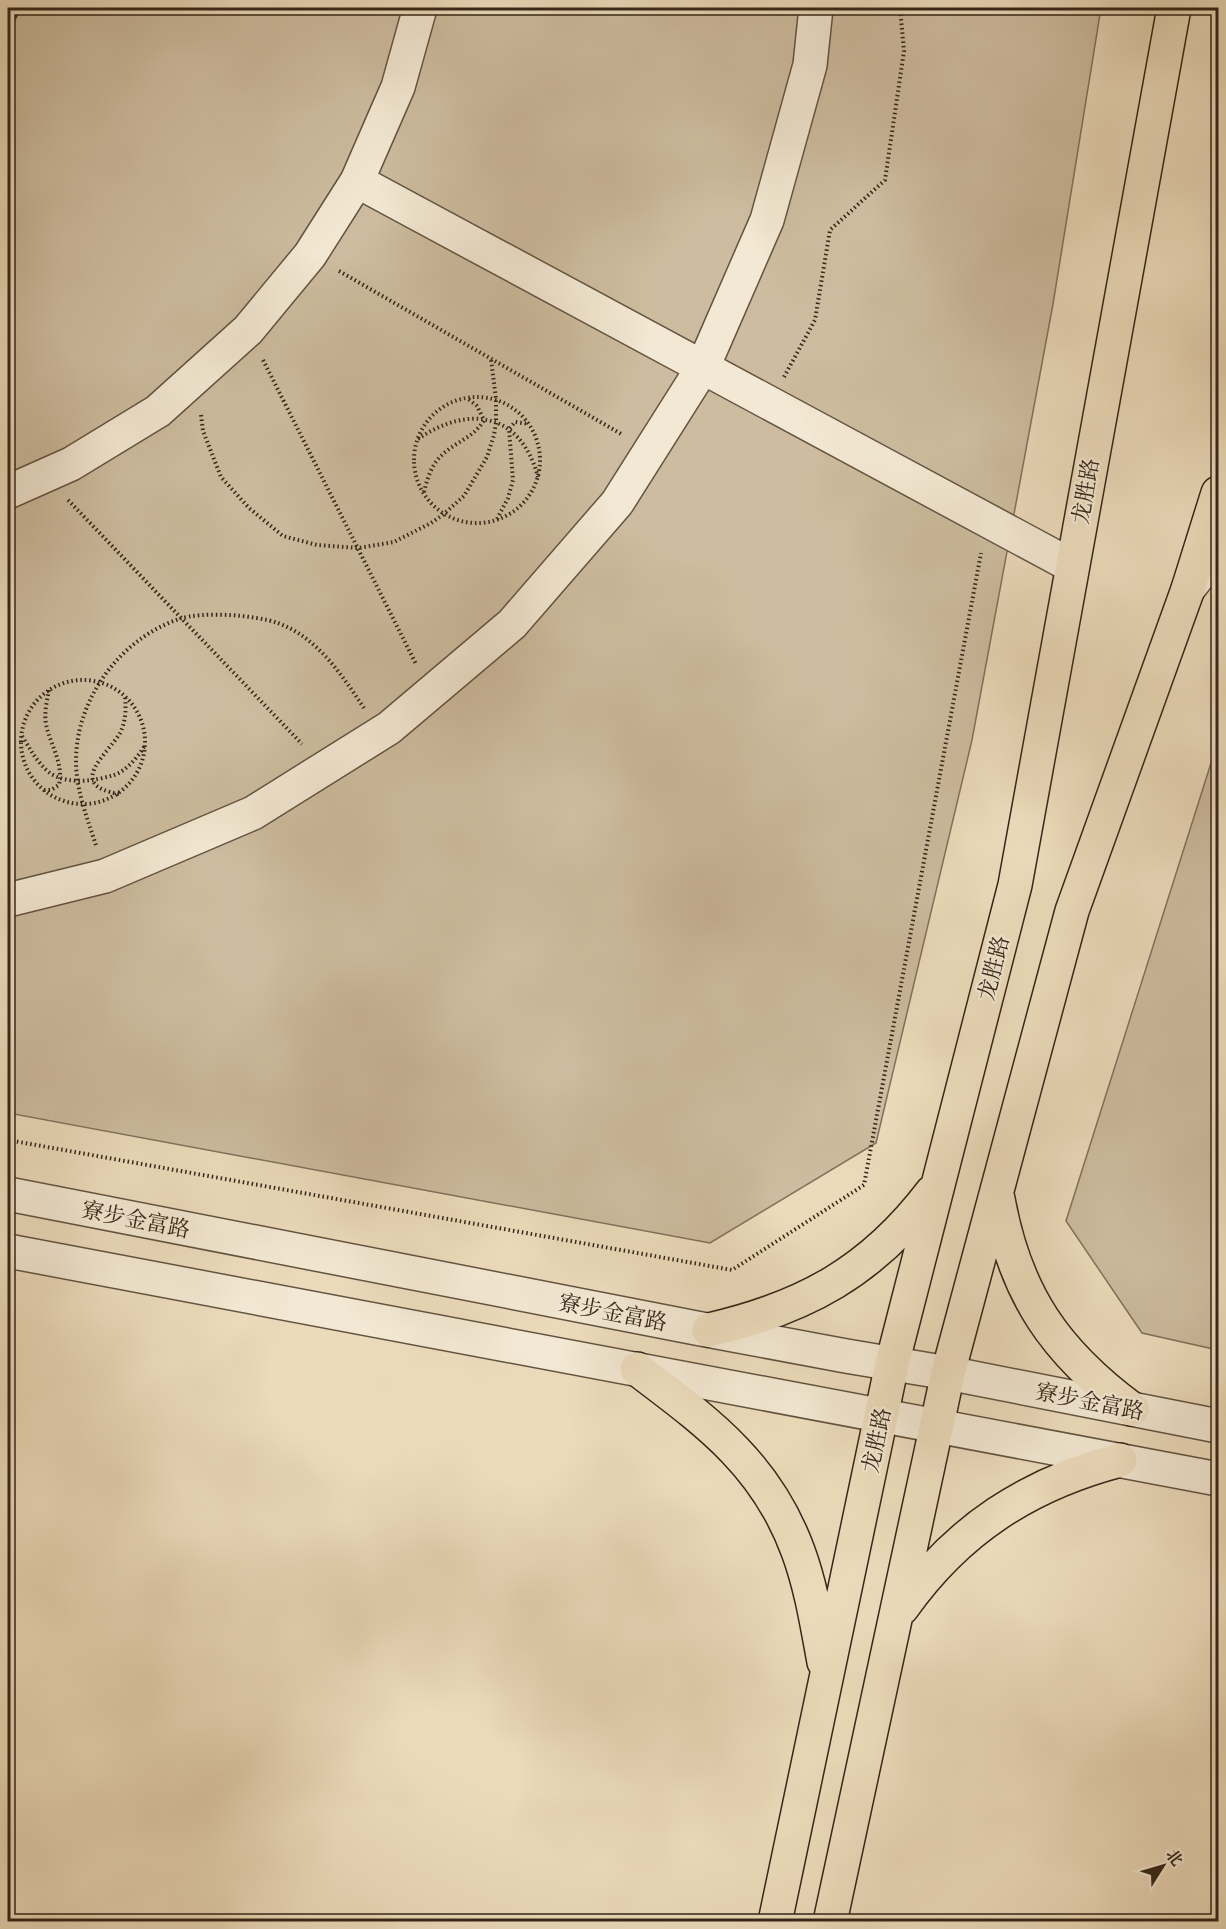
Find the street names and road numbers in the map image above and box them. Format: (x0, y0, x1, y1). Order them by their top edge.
street label: 龙胜路 (1065, 456, 1106, 526)
street label: 龙胜路 (971, 933, 1017, 1004)
street label: 寮步金富路 (79, 1195, 193, 1245)
street label: 寮步金富路 (556, 1288, 670, 1338)
street label: 寮步金富路 (1033, 1377, 1147, 1427)
street label: 龙胜路 (855, 1405, 899, 1476)

